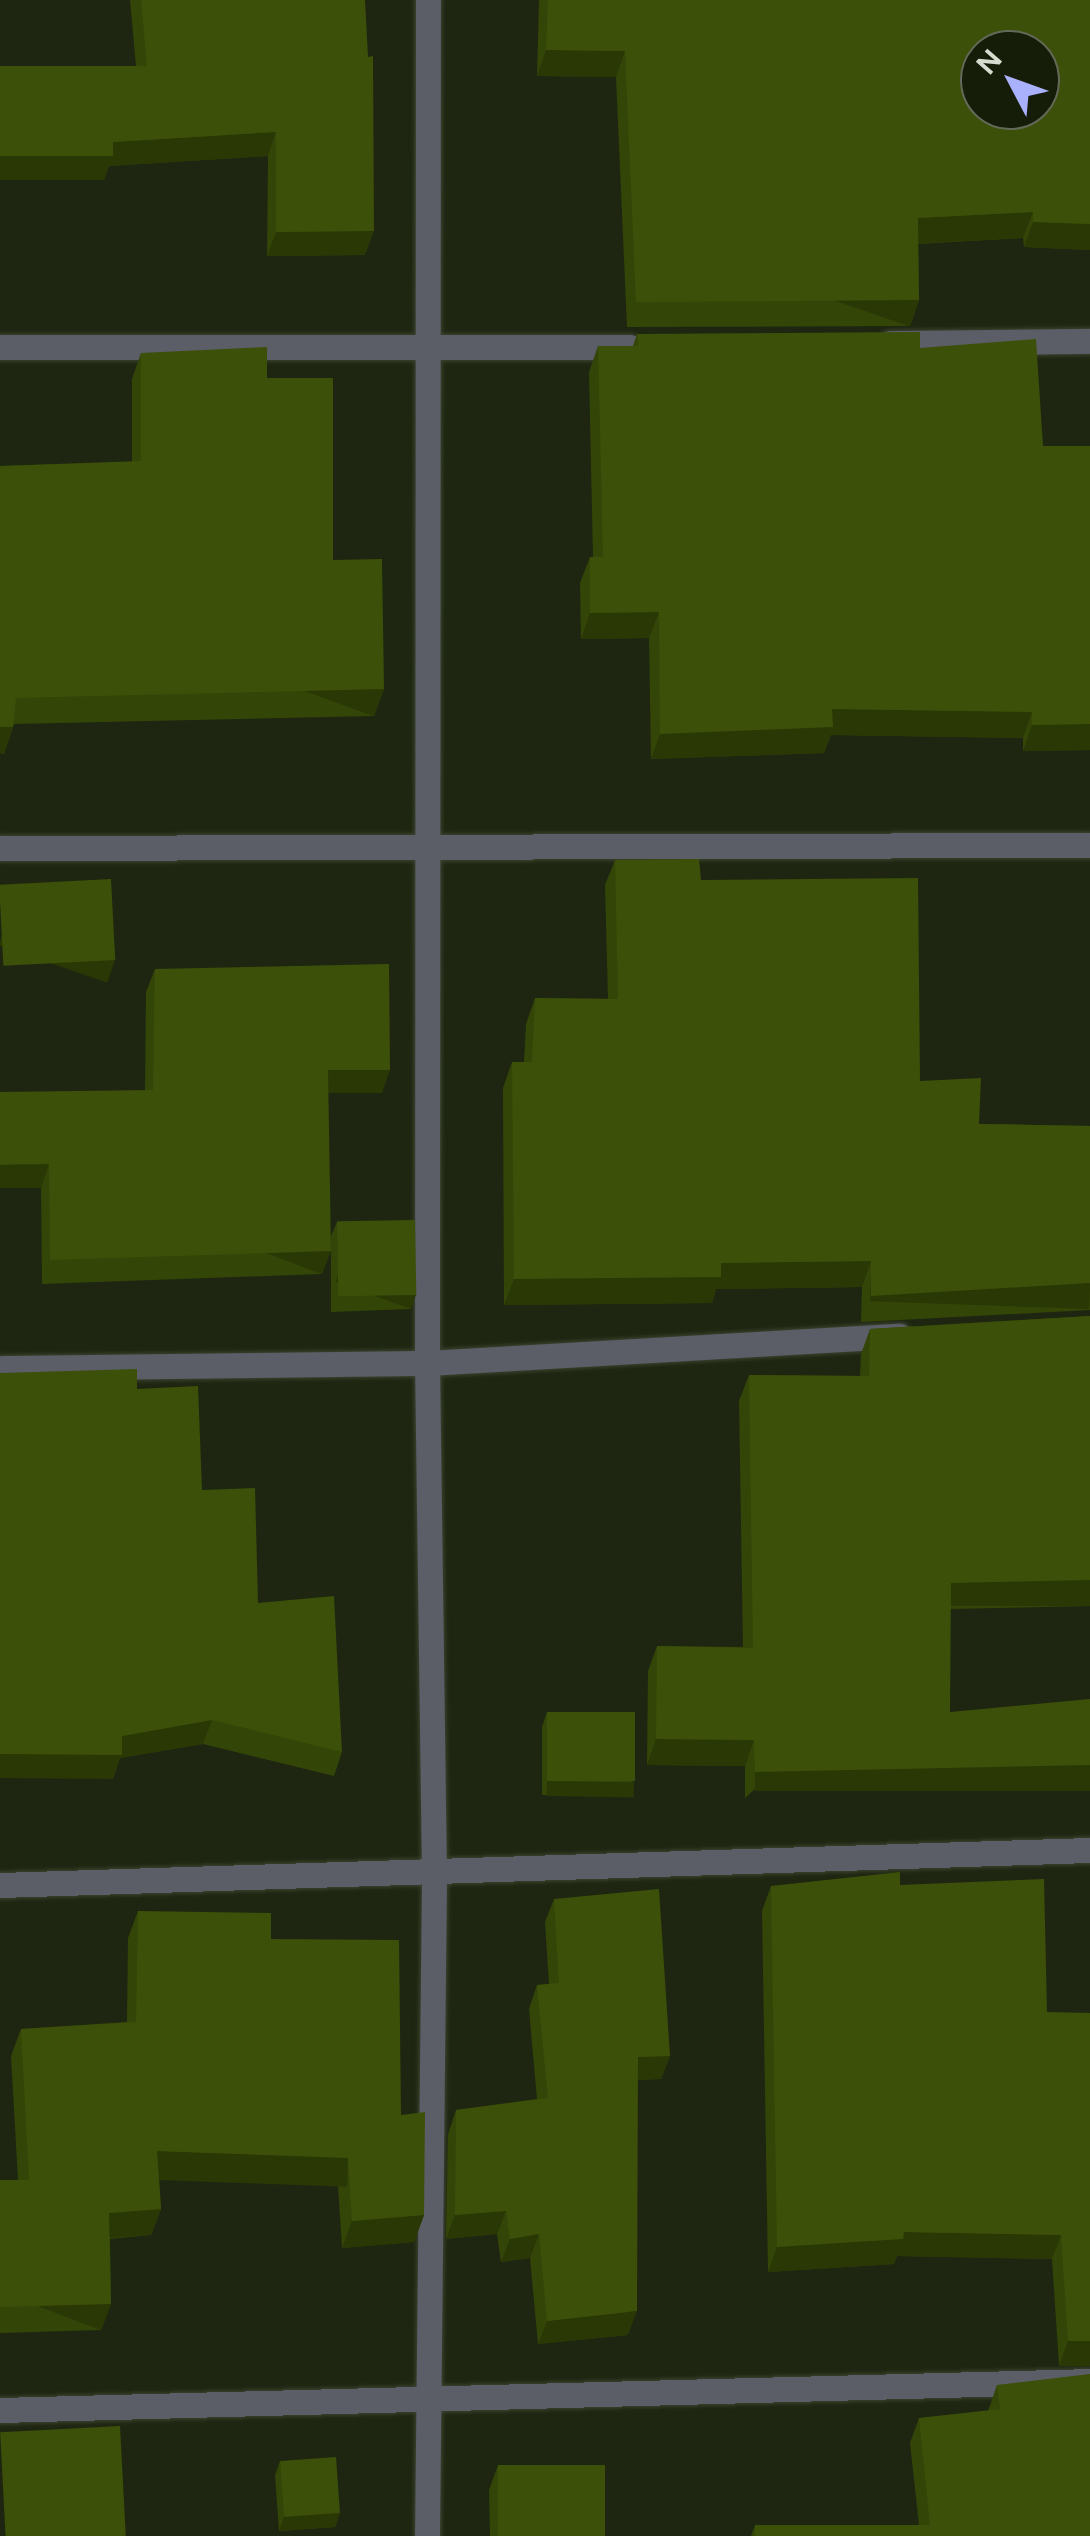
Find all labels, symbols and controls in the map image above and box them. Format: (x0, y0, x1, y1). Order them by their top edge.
north arrow (960, 30, 1060, 130)
text: N (969, 42, 1009, 81)

